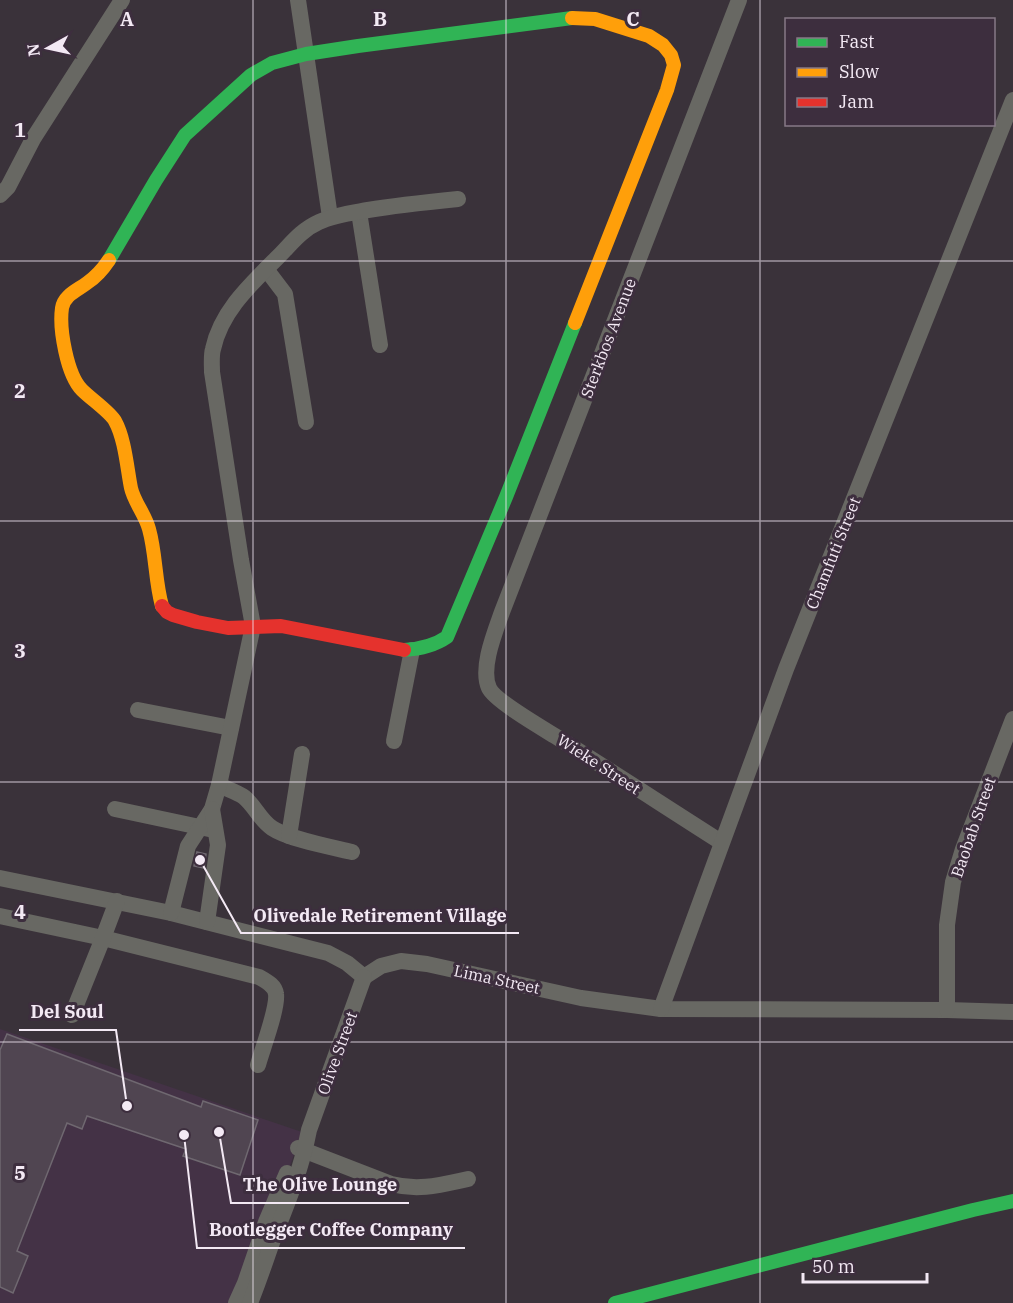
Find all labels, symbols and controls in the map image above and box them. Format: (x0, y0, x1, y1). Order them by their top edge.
text: A (120, 5, 134, 32)
text: B (373, 5, 387, 32)
text: C (626, 5, 640, 32)
north arrow (18, 18, 78, 78)
legend (785, 18, 995, 126)
text: Fast (839, 30, 874, 53)
text: N (22, 42, 44, 58)
text: Slow (839, 60, 879, 83)
text: Jam (839, 90, 874, 113)
text: 1 (14, 116, 26, 143)
street label: Sterkbos Avenue (576, 275, 640, 401)
text: 2 (14, 377, 26, 404)
street label: Chamfuti Street (801, 494, 865, 612)
text: 3 (14, 637, 26, 664)
street label: Wieke Street (554, 730, 645, 799)
street label: Baobab Street (946, 774, 1000, 880)
callout: Olivedale Retirement Village (241, 897, 519, 933)
text: 4 (14, 898, 26, 925)
text: Olivedale Retirement Village (253, 904, 507, 927)
street label: Lima Street (452, 960, 542, 998)
callout: Del Soul (19, 994, 116, 1030)
text: Del Soul (30, 1000, 104, 1023)
street label: Olive Street (313, 1008, 361, 1097)
text: 5 (14, 1159, 26, 1186)
callout: The Olive Lounge (231, 1167, 409, 1203)
text: The Olive Lounge (243, 1173, 397, 1196)
callout: Bootlegger Coffee Company (197, 1212, 465, 1248)
text: Bootlegger Coffee Company (209, 1218, 454, 1241)
scale bar (803, 1246, 928, 1284)
text: 50 m (812, 1255, 855, 1278)

